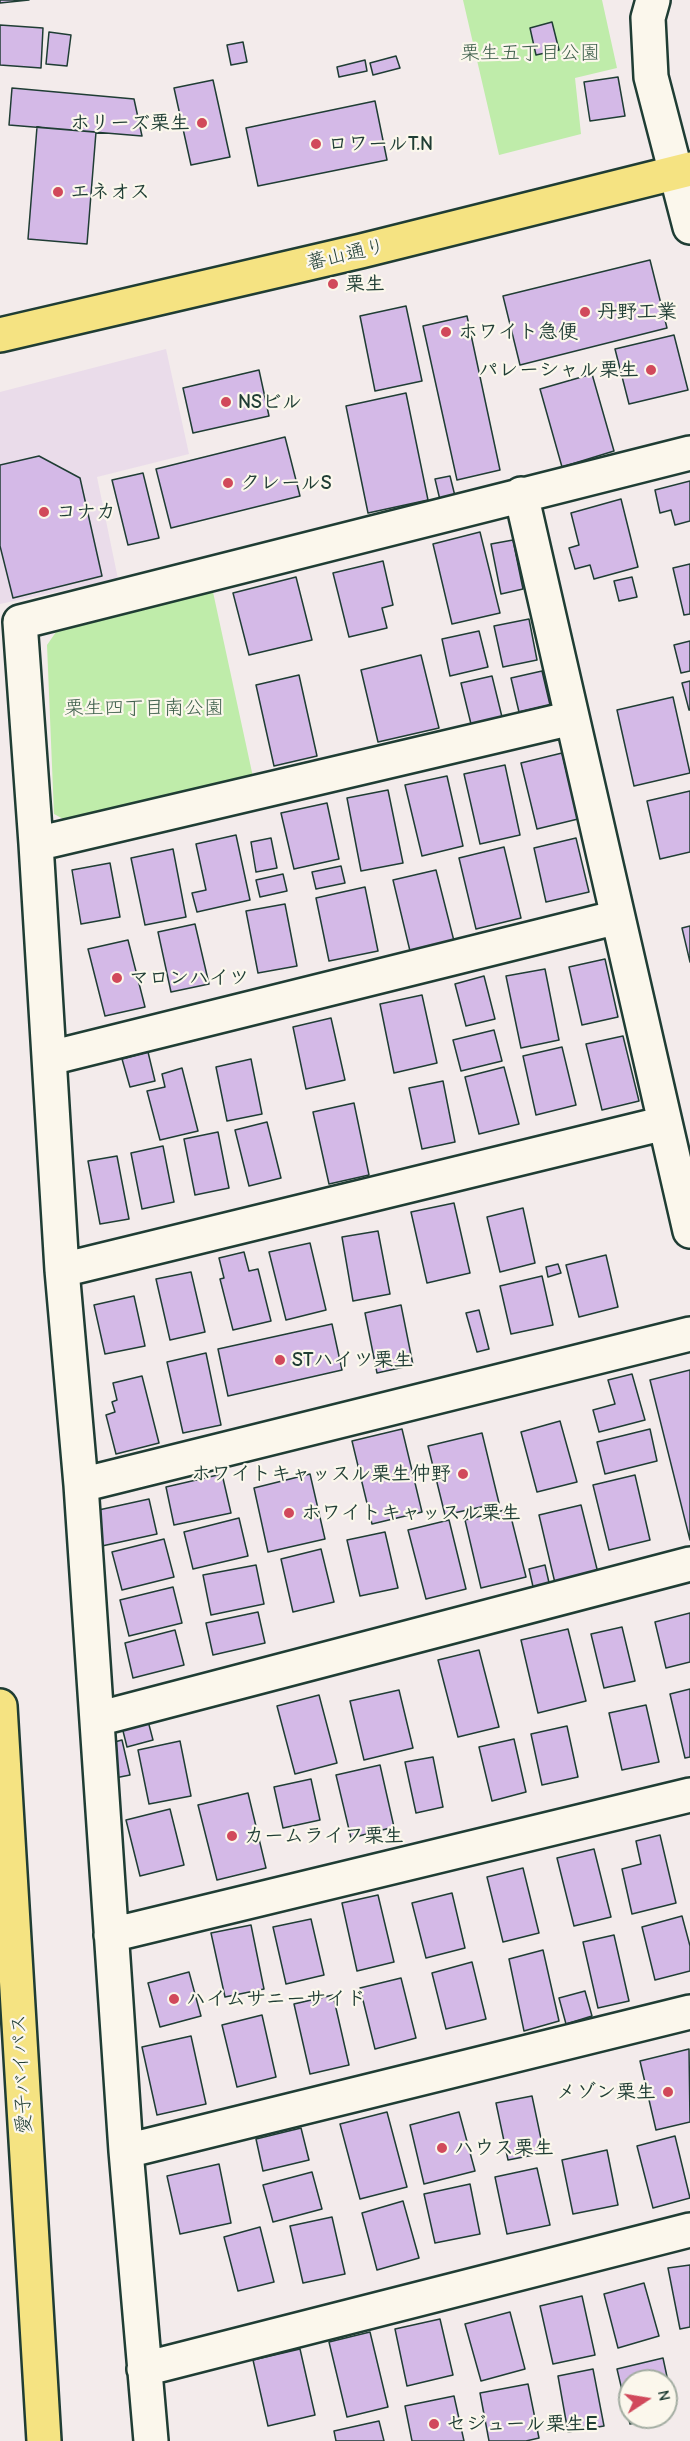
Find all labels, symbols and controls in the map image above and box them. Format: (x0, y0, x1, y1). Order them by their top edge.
park label: 栗生五丁目公園 (460, 41, 600, 65)
place label: ホリーズ栗生 (70, 111, 190, 135)
marker: ホリーズ栗生 (195, 116, 209, 130)
place label: ロワールT.N (328, 132, 433, 156)
marker: ロワールT.N (309, 137, 323, 151)
place label: エネオス (70, 180, 150, 204)
marker: エネオス (51, 185, 65, 199)
street label: 蕃山通り (304, 234, 388, 276)
place label: 栗生 (345, 272, 385, 296)
marker: 栗生 (326, 277, 340, 291)
place label: 丹野工業 (597, 300, 677, 324)
marker: 丹野工業 (578, 305, 592, 319)
place label: ホワイト急便 (458, 320, 578, 344)
marker: ホワイト急便 (439, 325, 453, 339)
place label: パレーシャル栗生 (478, 358, 639, 382)
marker: パレーシャル栗生 (644, 363, 658, 377)
place label: NSビル (238, 390, 302, 414)
marker: NSビル (219, 395, 233, 409)
place label: クレールS (240, 471, 332, 495)
marker: クレールS (221, 476, 235, 490)
place label: コナカ (56, 500, 116, 524)
marker: コナカ (37, 505, 51, 519)
park label: 栗生四丁目南公園 (64, 696, 224, 720)
place label: マロンハイツ (129, 966, 249, 990)
marker: マロンハイツ (110, 971, 124, 985)
place label: STハイツ栗生 (292, 1348, 413, 1372)
marker: STハイツ栗生 (273, 1353, 287, 1367)
place label: ホワイトキャッスル栗生仲野 (191, 1462, 451, 1486)
marker: ホワイトキャッスル栗生仲野 (456, 1467, 470, 1481)
place label: ホワイトキャッスル栗生 (301, 1501, 521, 1525)
marker: ホワイトキャッスル栗生 (282, 1506, 296, 1520)
place label: カームライフ栗生 (244, 1824, 404, 1848)
marker: カームライフ栗生 (225, 1829, 239, 1843)
place label: ハイムサニーサイド (186, 1987, 366, 2011)
marker: ハイムサニーサイド (167, 1992, 181, 2006)
street label: 愛子バイパス (7, 2013, 37, 2135)
place label: メゾン栗生 (556, 2080, 656, 2104)
marker: メゾン栗生 (661, 2085, 675, 2099)
place label: ハウス栗生 (454, 2136, 554, 2160)
marker: ハウス栗生 (435, 2141, 449, 2155)
north arrow (618, 2369, 678, 2429)
text: N (654, 2389, 674, 2403)
place label: セジュール栗生E (446, 2412, 597, 2436)
marker: セジュール栗生E (427, 2417, 441, 2431)

